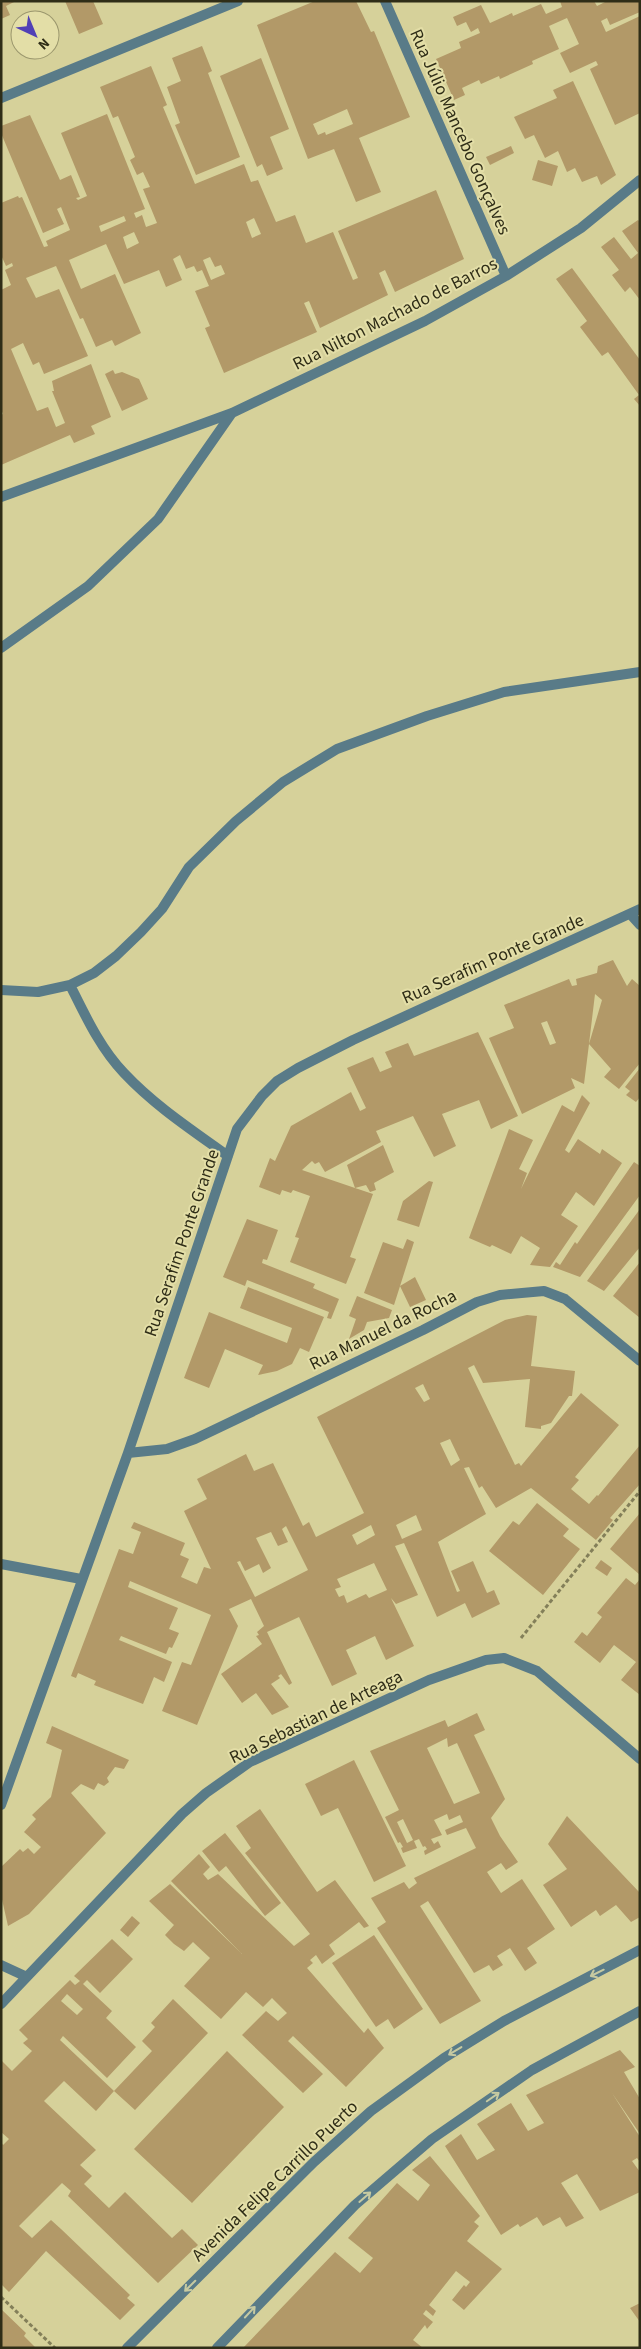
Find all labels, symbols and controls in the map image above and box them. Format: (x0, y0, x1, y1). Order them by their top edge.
north arrow (10, 10, 60, 60)
street label: Rua Júlio Mancebo Gonçalves (403, 25, 517, 239)
text: N (33, 33, 54, 54)
street label: Rua Nilton Machado de Barros (288, 251, 502, 377)
street label: Rua Serafim Ponte Grande (398, 908, 588, 1010)
street label: Rua Serafim Ponte Grande (138, 1146, 226, 1340)
street label: Rua Manuel da Rocha (305, 1283, 461, 1377)
street label: Rua Sebastian de Arteaga (225, 1664, 407, 1770)
one-way arrow (590, 1969, 605, 1978)
one-way arrow (448, 2047, 462, 2057)
one-way arrow (486, 2092, 500, 2102)
street label: Avenida Felipe Carrillo Puerto (186, 2095, 364, 2267)
one-way arrow (358, 2191, 371, 2202)
one-way arrow (183, 2280, 196, 2292)
one-way arrow (244, 2305, 256, 2318)

